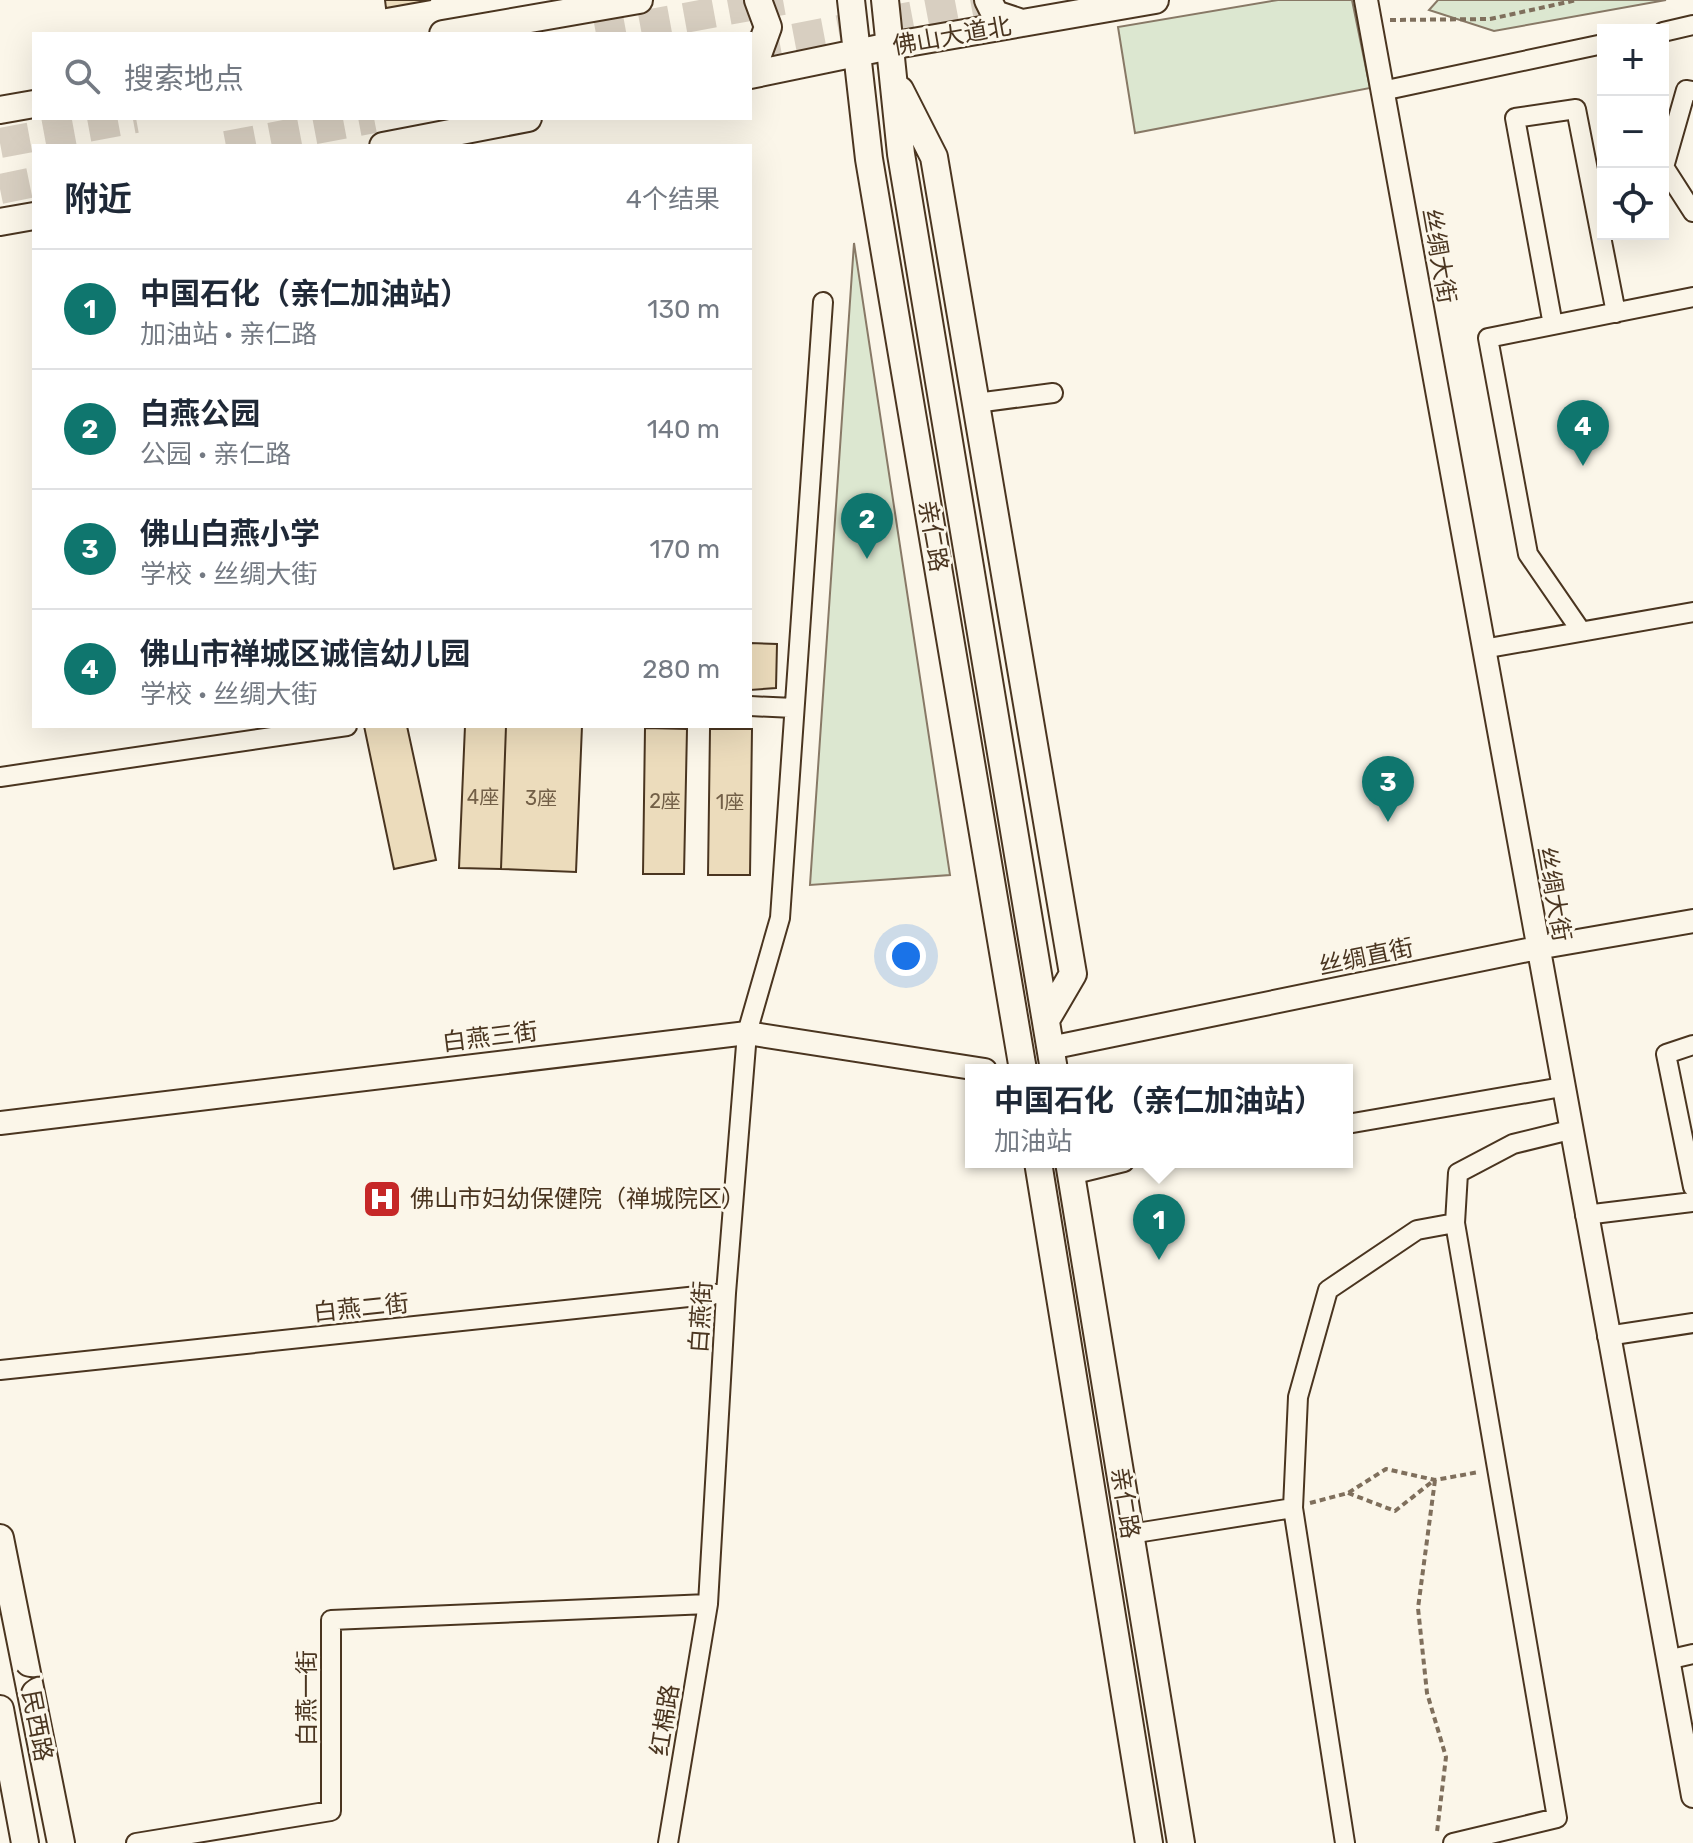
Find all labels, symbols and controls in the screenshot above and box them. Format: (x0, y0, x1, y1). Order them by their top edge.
street label: 佛山大道北 (890, 12, 1014, 60)
map controls (1597, 24, 1669, 240)
button: + (1597, 24, 1669, 96)
search box (32, 32, 752, 120)
icon: search (60, 54, 104, 98)
text: 搜索地点 (124, 61, 244, 97)
button: − (1597, 96, 1669, 168)
button: locate (1597, 168, 1669, 240)
text: 附近 (64, 179, 132, 220)
text: 4个结果 (626, 184, 720, 215)
street label: 丝绸大街 (1417, 206, 1461, 306)
text: 中国石化（亲仁加油站） (140, 276, 470, 312)
text: 1 (84, 294, 96, 325)
text: 130 m (647, 294, 720, 325)
text: 加油站 · 亲仁路 (140, 319, 317, 350)
text: 白燕公园 (140, 396, 260, 432)
pin: 4 (1557, 400, 1609, 466)
text: 2 (82, 414, 98, 445)
text: 140 m (647, 414, 720, 445)
text: 公园 · 亲仁路 (140, 439, 291, 470)
pin: 2 (841, 493, 893, 559)
street label: 亲仁路 (913, 498, 953, 574)
text: 佛山白燕小学 (140, 516, 320, 552)
text: 3 (81, 534, 99, 565)
text: 170 m (650, 534, 720, 565)
text: 学校 · 丝绸大街 (140, 559, 317, 590)
text: 佛山市禅城区诚信幼儿园 (140, 636, 470, 672)
text: 4 (81, 654, 99, 685)
text: 280 m (642, 654, 720, 685)
text: 学校 · 丝绸大街 (140, 679, 317, 710)
pin: 3 (1362, 756, 1414, 822)
house number: 4座 (467, 785, 499, 809)
house number: 3座 (525, 786, 557, 810)
house number: 2座 (649, 789, 681, 813)
house number: 1座 (716, 790, 744, 814)
street label: 丝绸大街 (1532, 844, 1576, 944)
street label: 丝绸直街 (1316, 933, 1416, 981)
your location (886, 936, 926, 976)
street label: 白燕三街 (441, 1017, 539, 1057)
popup (965, 1064, 1353, 1168)
text: 中国石化（亲仁加油站） (994, 1083, 1324, 1119)
text: 加油站 (994, 1126, 1072, 1157)
hospital icon: 佛山市妇幼保健院（禅城院区） (361, 1178, 403, 1220)
place label: 佛山市妇幼保健院（禅城院区） (410, 1185, 746, 1213)
pin: 1 (1133, 1194, 1185, 1260)
street label: 白燕街 (685, 1280, 717, 1354)
street label: 白燕二街 (312, 1289, 410, 1327)
street label: 亲仁路 (1106, 1465, 1144, 1541)
street label: 白燕一街 (293, 1650, 321, 1746)
street label: 人民西路 (12, 1664, 58, 1764)
street label: 红棉路 (646, 1682, 684, 1758)

